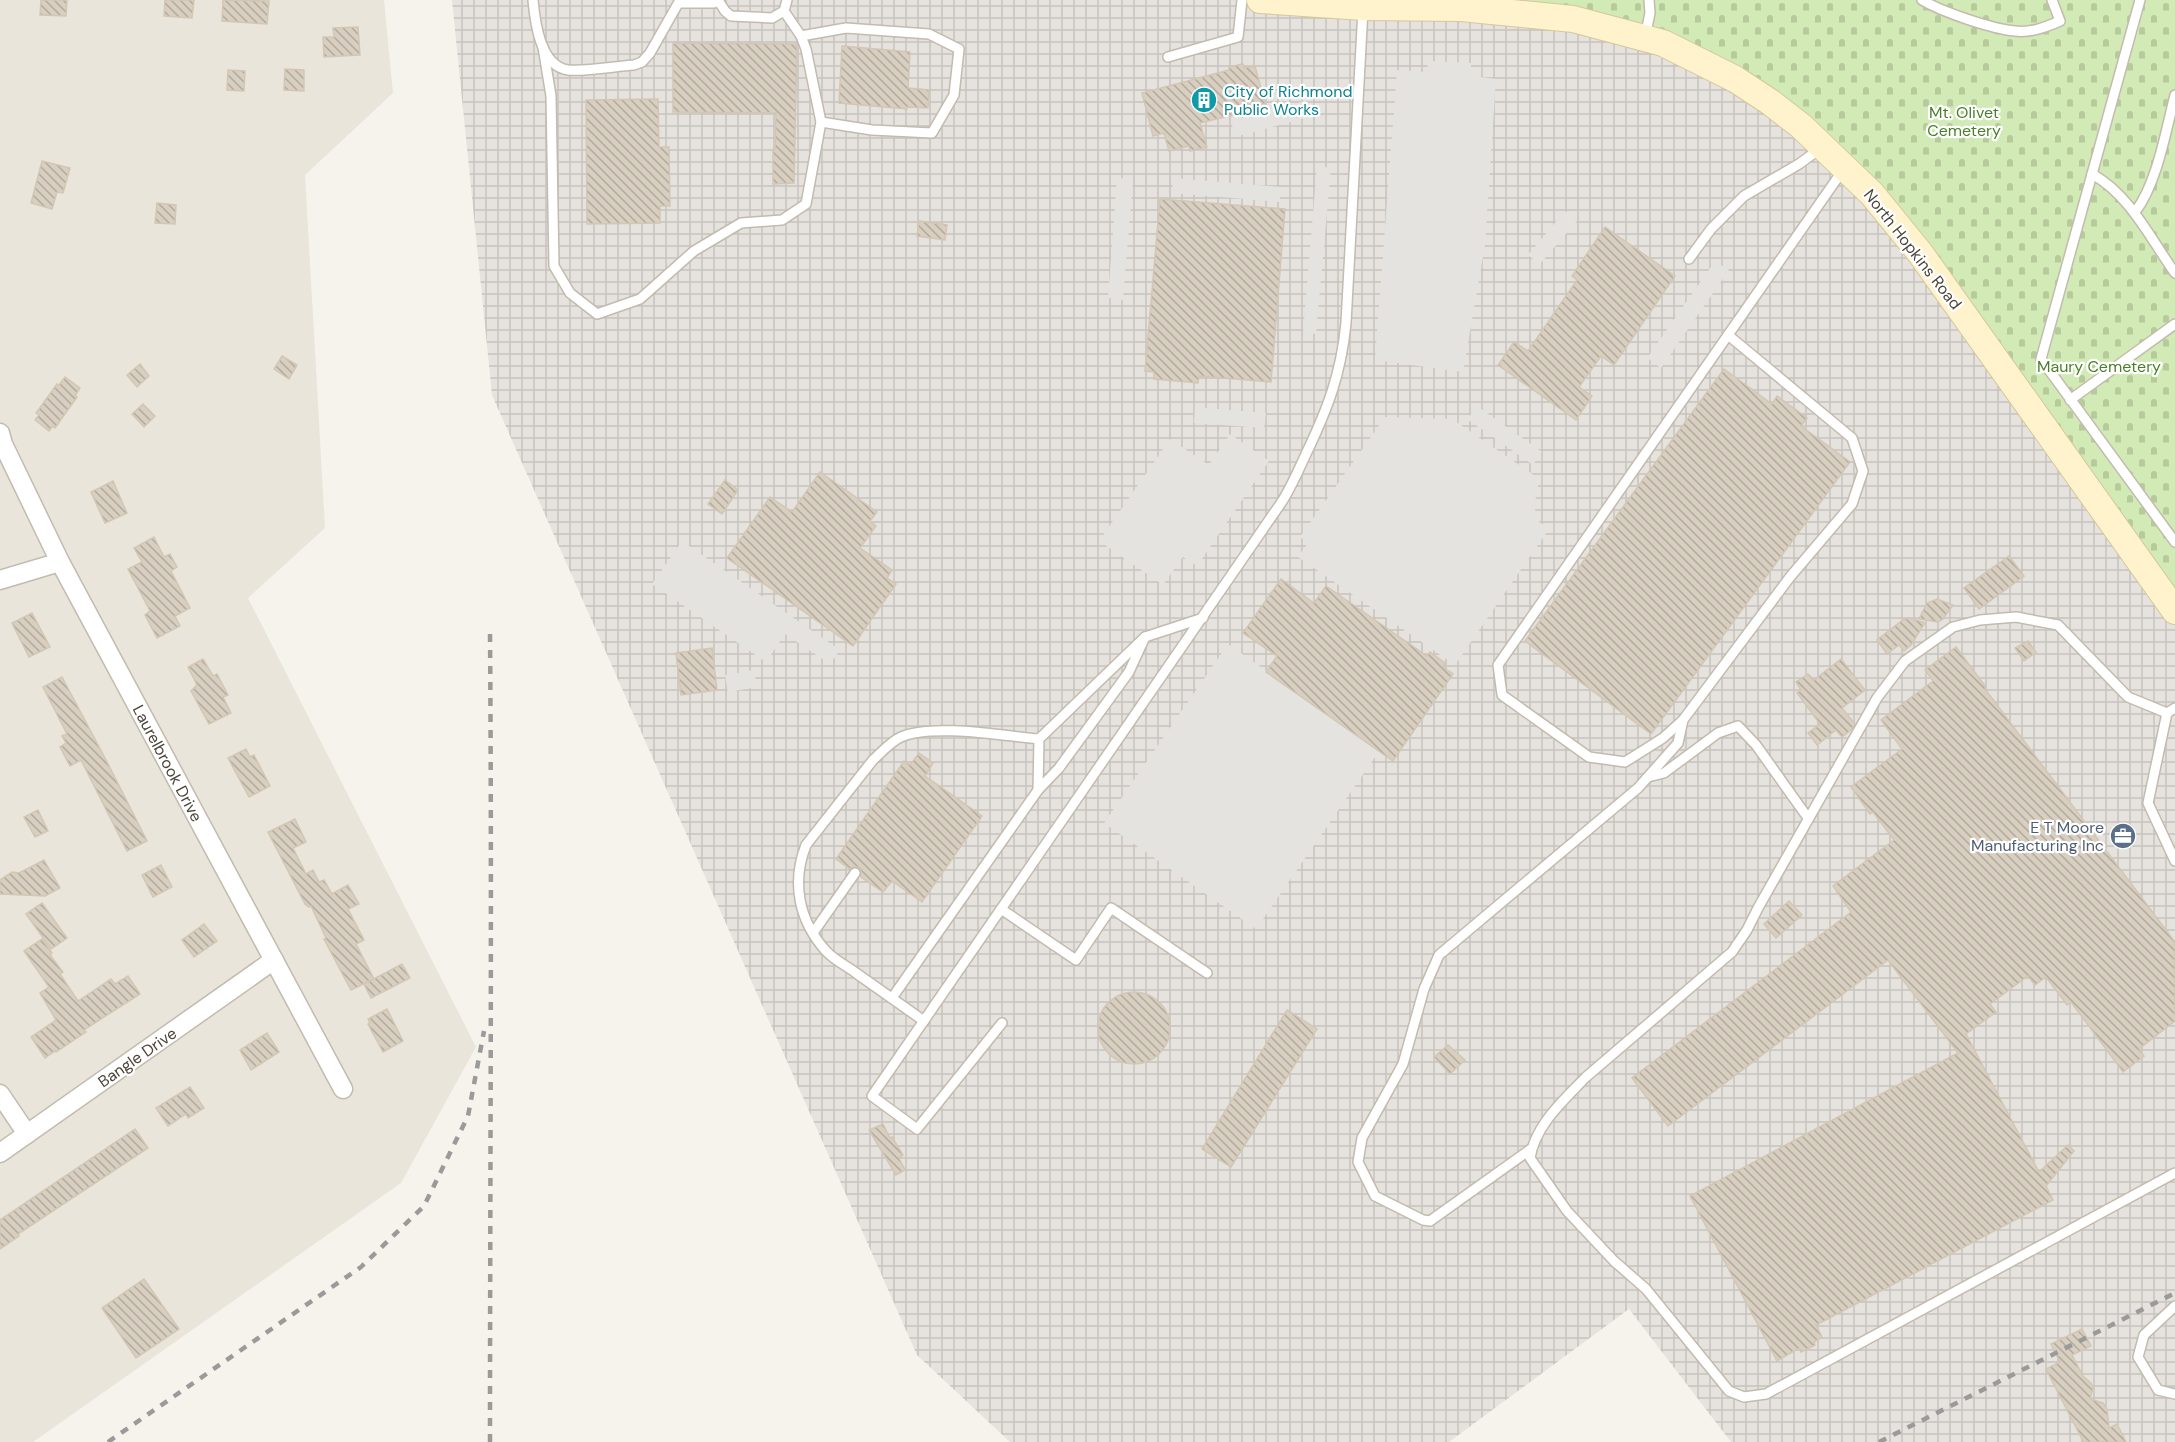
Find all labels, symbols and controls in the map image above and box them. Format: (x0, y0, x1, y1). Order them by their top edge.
place label: City of Richmond Public Works (1224, 81, 1353, 120)
building icon: City of Richmond Public Works (1189, 85, 1219, 115)
park label: Mt. Olivet Cemetery (1927, 102, 2001, 141)
street label: North Hopkins Road (1859, 185, 1966, 314)
park label: Maury Cemetery (2037, 356, 2161, 377)
street label: Laurelbrook Drive (128, 701, 207, 825)
place label: E T Moore Manufacturing Inc (1971, 817, 2104, 856)
office icon: E T Moore Manufacturing Inc (2108, 821, 2138, 851)
street label: Bangle Drive (94, 1023, 181, 1092)

